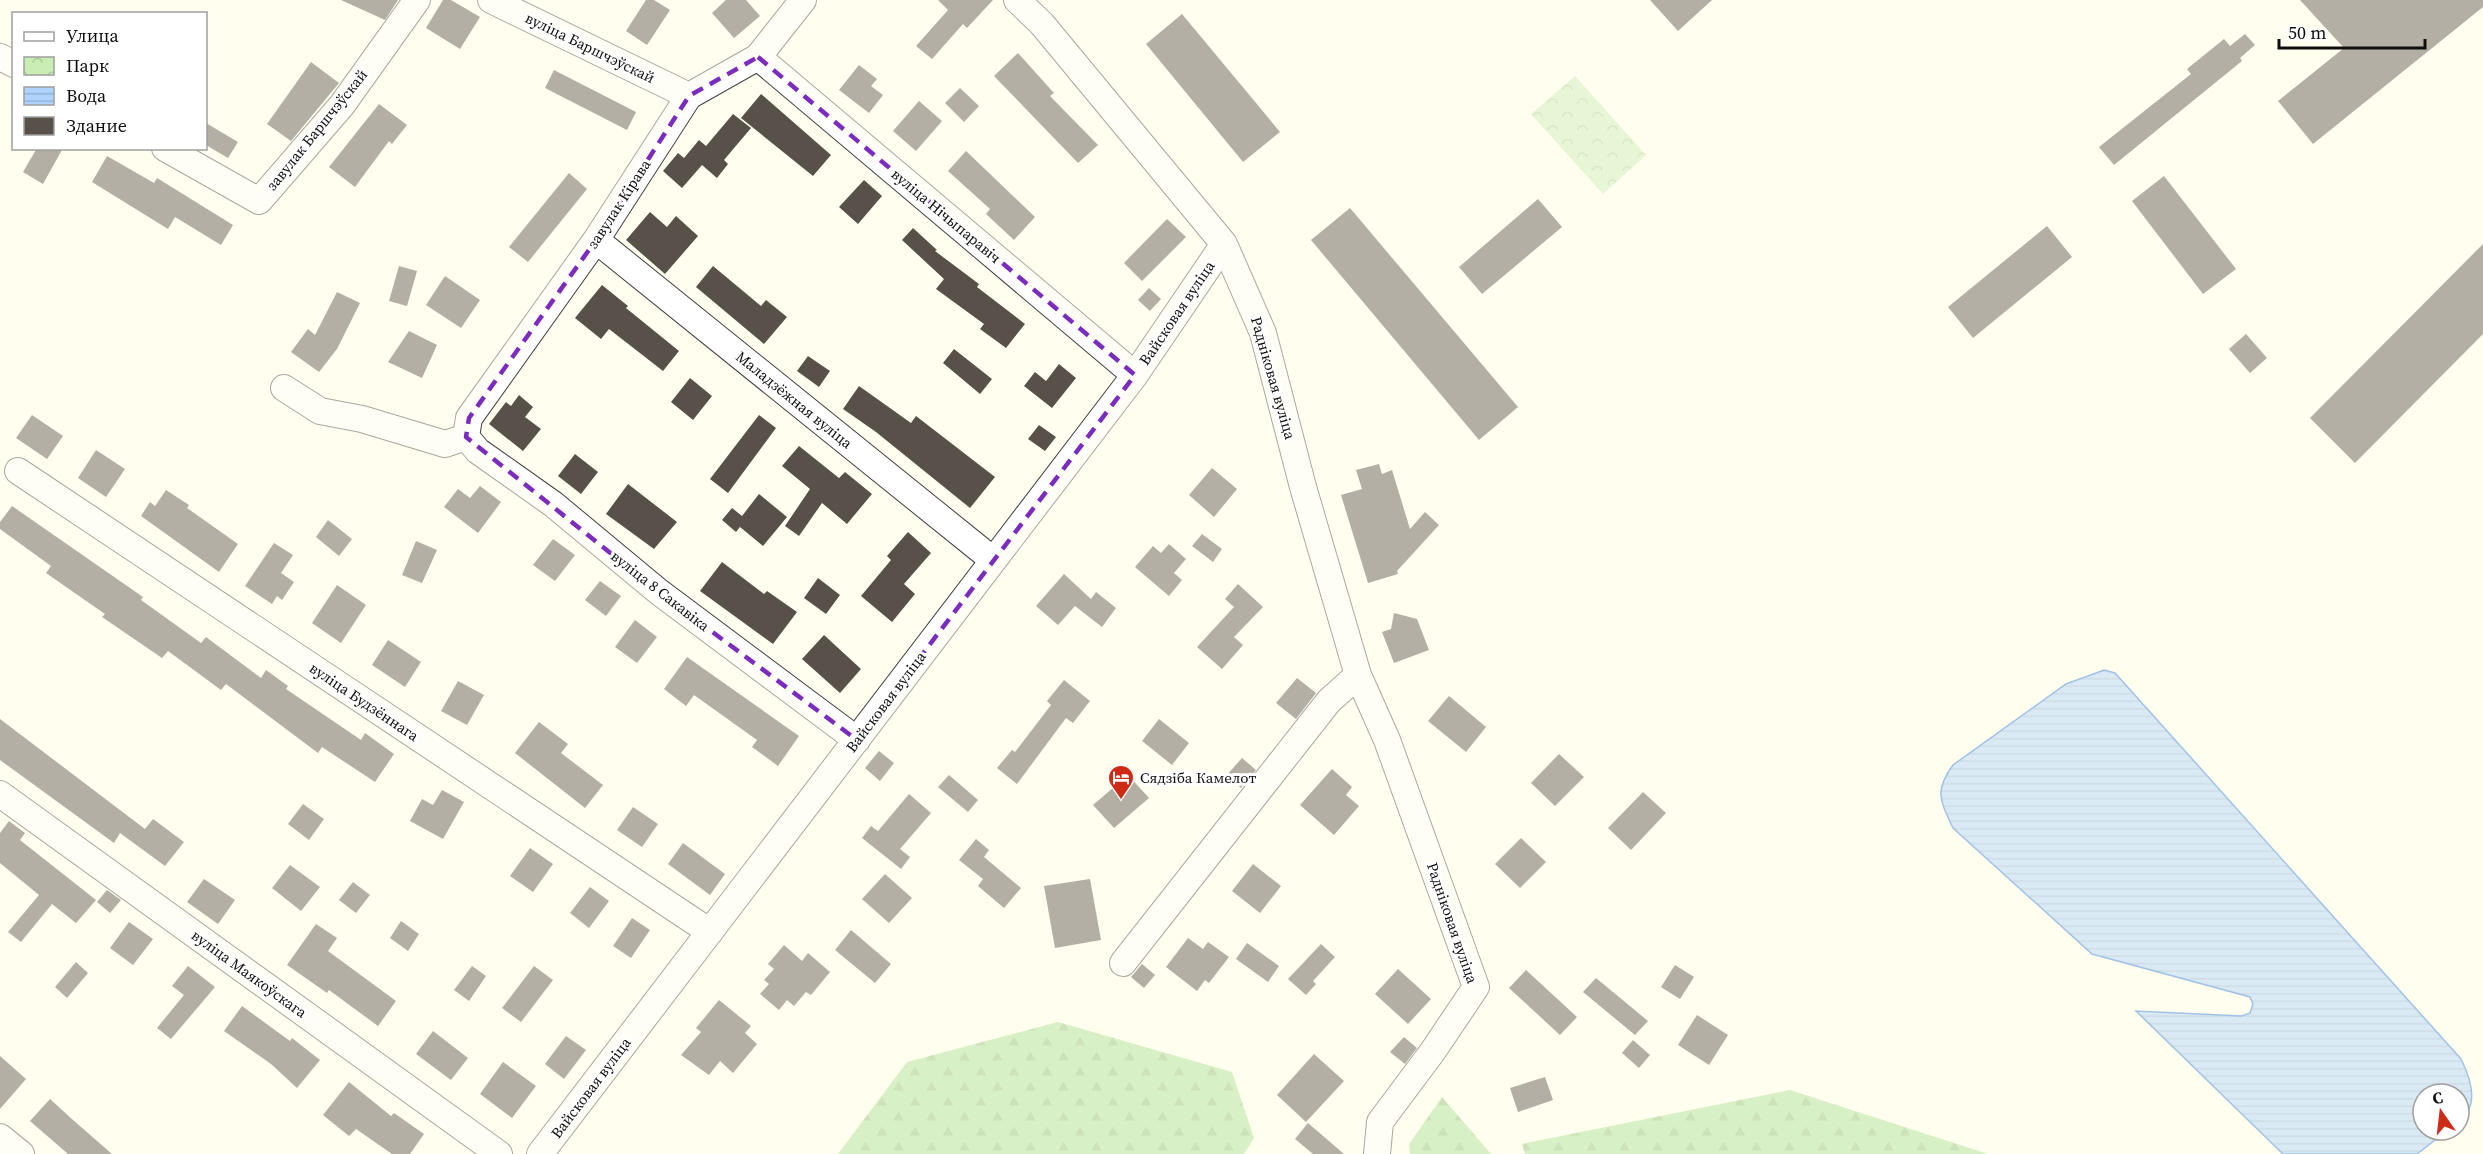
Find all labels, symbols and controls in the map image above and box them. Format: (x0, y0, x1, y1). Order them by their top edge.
street label: вуліца Баршчэўскай (522, 7, 659, 88)
legend (12, 12, 207, 150)
scale bar (2279, 12, 2424, 50)
text: 50 m (2288, 20, 2326, 45)
text: Улица (66, 23, 119, 48)
text: Парк (66, 53, 109, 78)
street label: завулак Баршчэўскай (261, 64, 372, 195)
text: Вода (66, 83, 107, 108)
text: Здание (66, 113, 127, 138)
street label: завулак Кірава (582, 155, 655, 252)
street label: вуліца Нічыпаравіч (887, 163, 1006, 268)
street label: Вайсковая вуліца (1134, 256, 1220, 369)
street label: Радніковая вуліца (1246, 314, 1301, 442)
street label: Маладзёжная вуліца (732, 346, 857, 453)
street label: вуліца 8 Сакавіка (607, 545, 714, 636)
street label: Вайсковая вуліца (841, 646, 931, 757)
street label: вуліца Будзённага (305, 657, 423, 746)
hotel icon: Сядзіба Камелот (1106, 763, 1136, 801)
place label: Сядзіба Камелот (1140, 767, 1256, 788)
street label: Радніковая вуліца (1422, 859, 1483, 987)
street label: вуліца Маякоўскага (187, 925, 312, 1023)
street label: Вайсковая вуліца (546, 1032, 636, 1143)
north arrow (2411, 1082, 2471, 1142)
text: С (2430, 1086, 2445, 1109)

